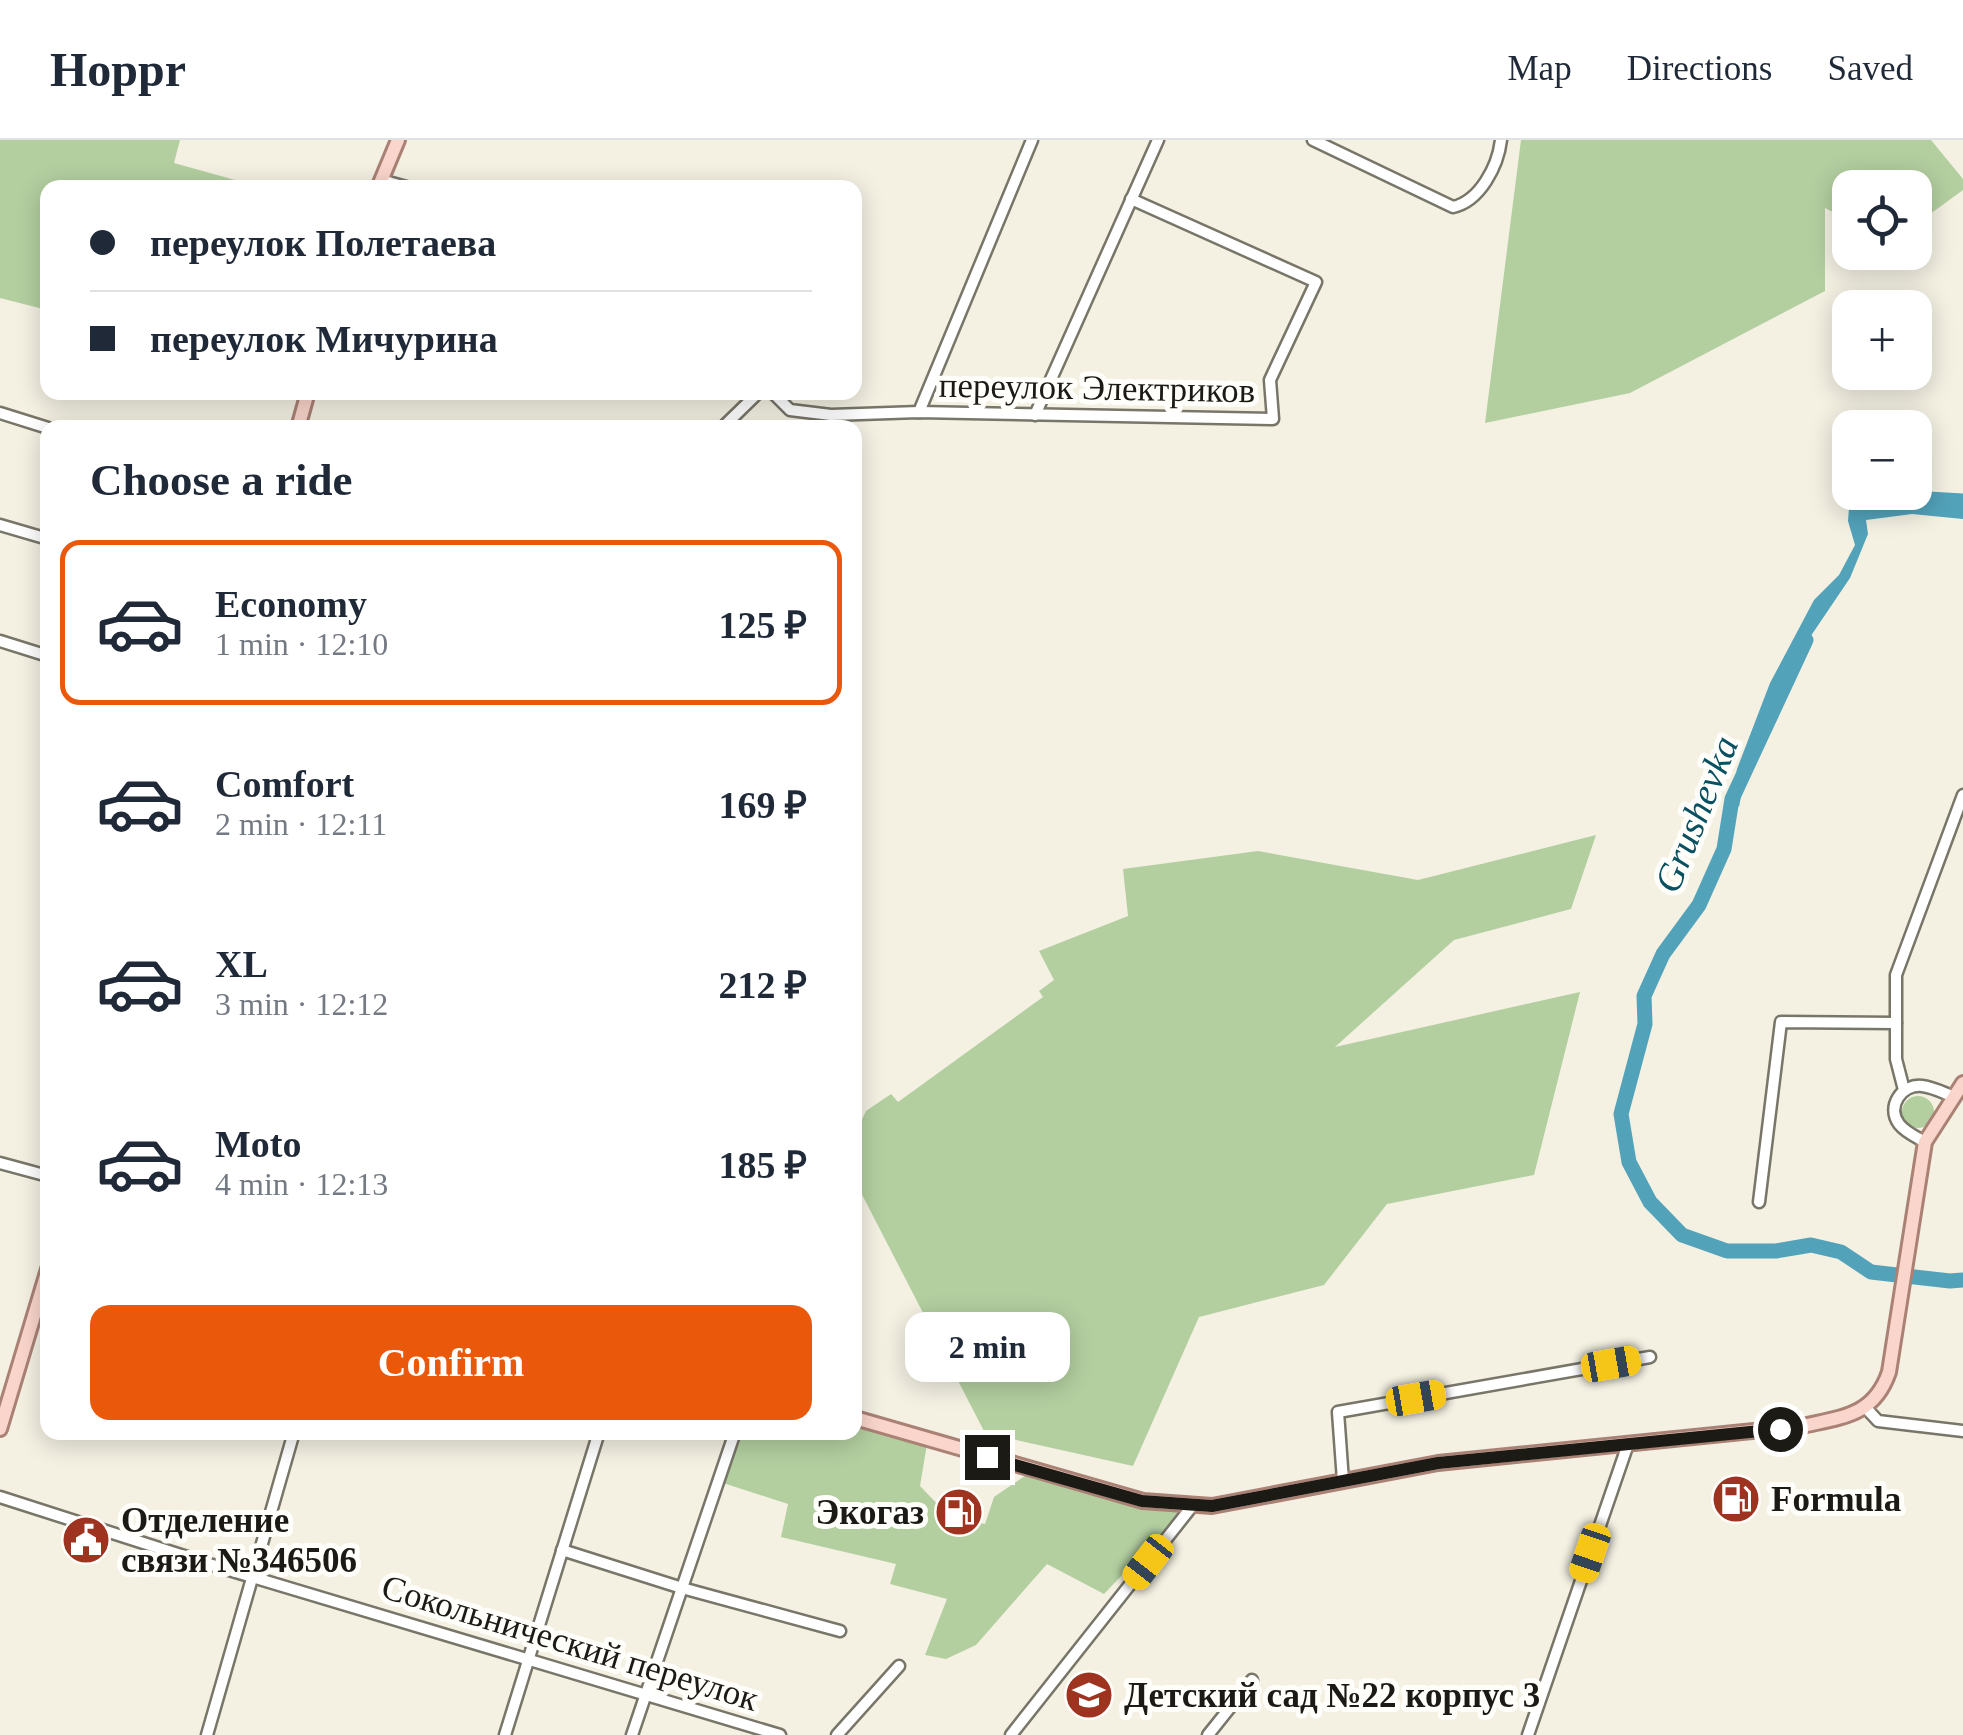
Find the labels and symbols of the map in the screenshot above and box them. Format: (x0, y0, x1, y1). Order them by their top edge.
street label: переулок Электриков (938, 366, 1256, 410)
water label: Grushevka (1646, 730, 1746, 898)
callout: 2 min (904, 1312, 1070, 1382)
car (1579, 1344, 1643, 1384)
car (1384, 1378, 1448, 1418)
route start (1758, 1407, 1803, 1452)
route end (965, 1435, 1010, 1480)
fuel station icon: Formula (1710, 1473, 1762, 1525)
place label: Formula (1771, 1480, 1901, 1519)
fuel station icon: Экогаз (933, 1486, 985, 1538)
place label: Экогаз (816, 1493, 924, 1532)
place label: Отделение связи №346506 (121, 1501, 357, 1580)
public building icon: Отделение связи №346506 (60, 1514, 112, 1566)
car (1566, 1520, 1614, 1586)
car (1118, 1529, 1178, 1595)
street label: Сокольнический переулок (377, 1567, 764, 1719)
school or university icon: Детский сад №22 корпус 3 (1063, 1669, 1115, 1721)
place label: Детский сад №22 корпус 3 (1124, 1676, 1540, 1715)

